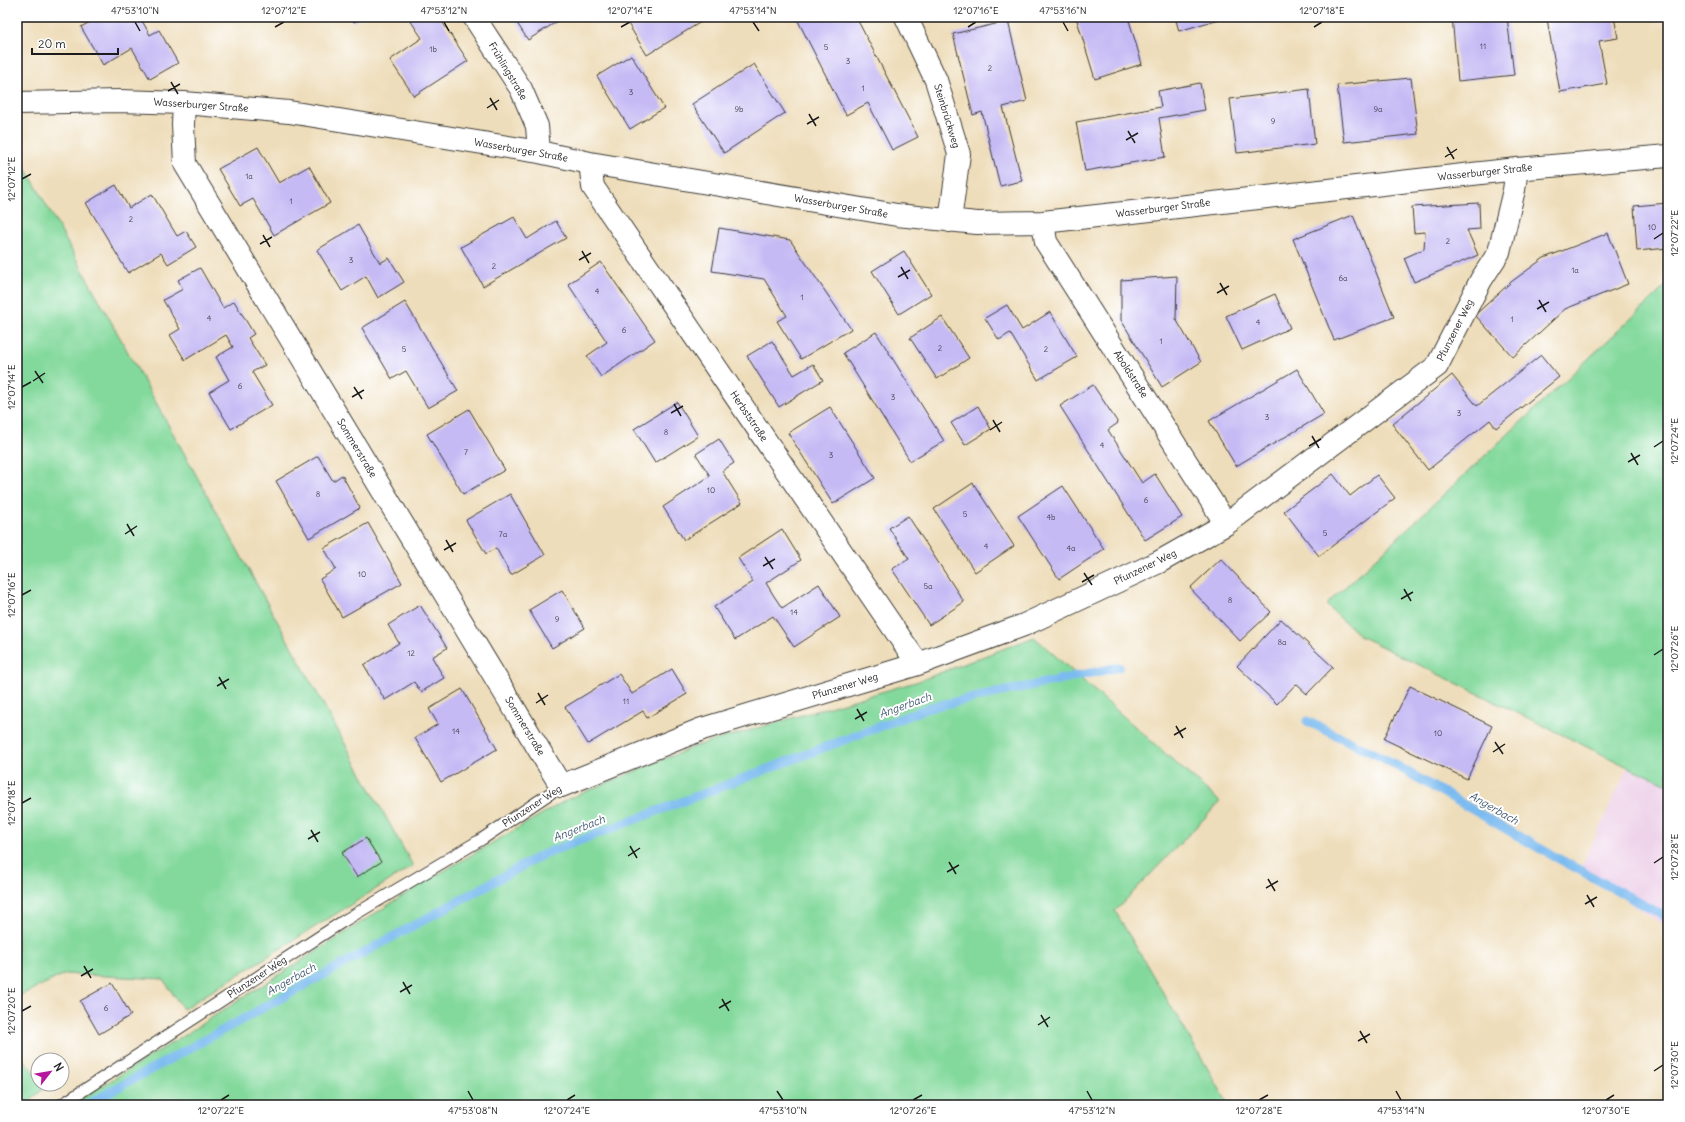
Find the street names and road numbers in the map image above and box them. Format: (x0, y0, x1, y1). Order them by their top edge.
street label: Frühlingstraße (486, 40, 530, 102)
street label: Steinbrückweg (931, 82, 963, 150)
street label: Wasserburger Straße (153, 95, 249, 115)
street label: Wasserburger Straße (473, 135, 569, 165)
street label: Wasserburger Straße (1437, 161, 1533, 183)
street label: Wasserburger Straße (793, 191, 889, 221)
street label: Wasserburger Straße (1115, 196, 1211, 220)
street label: Pfunzener Weg (1434, 297, 1476, 363)
street label: Aboldstraße (1111, 348, 1151, 400)
street label: Herbststraße (727, 388, 771, 444)
street label: Sommerstraße (334, 416, 380, 480)
street label: Pfunzener Weg (1111, 546, 1179, 588)
street label: Pfunzener Weg (810, 670, 880, 702)
street label: Sommerstraße (502, 694, 548, 758)
street label: Pfunzener Weg (500, 782, 564, 830)
street label: Pfunzener Weg (225, 953, 289, 1001)

